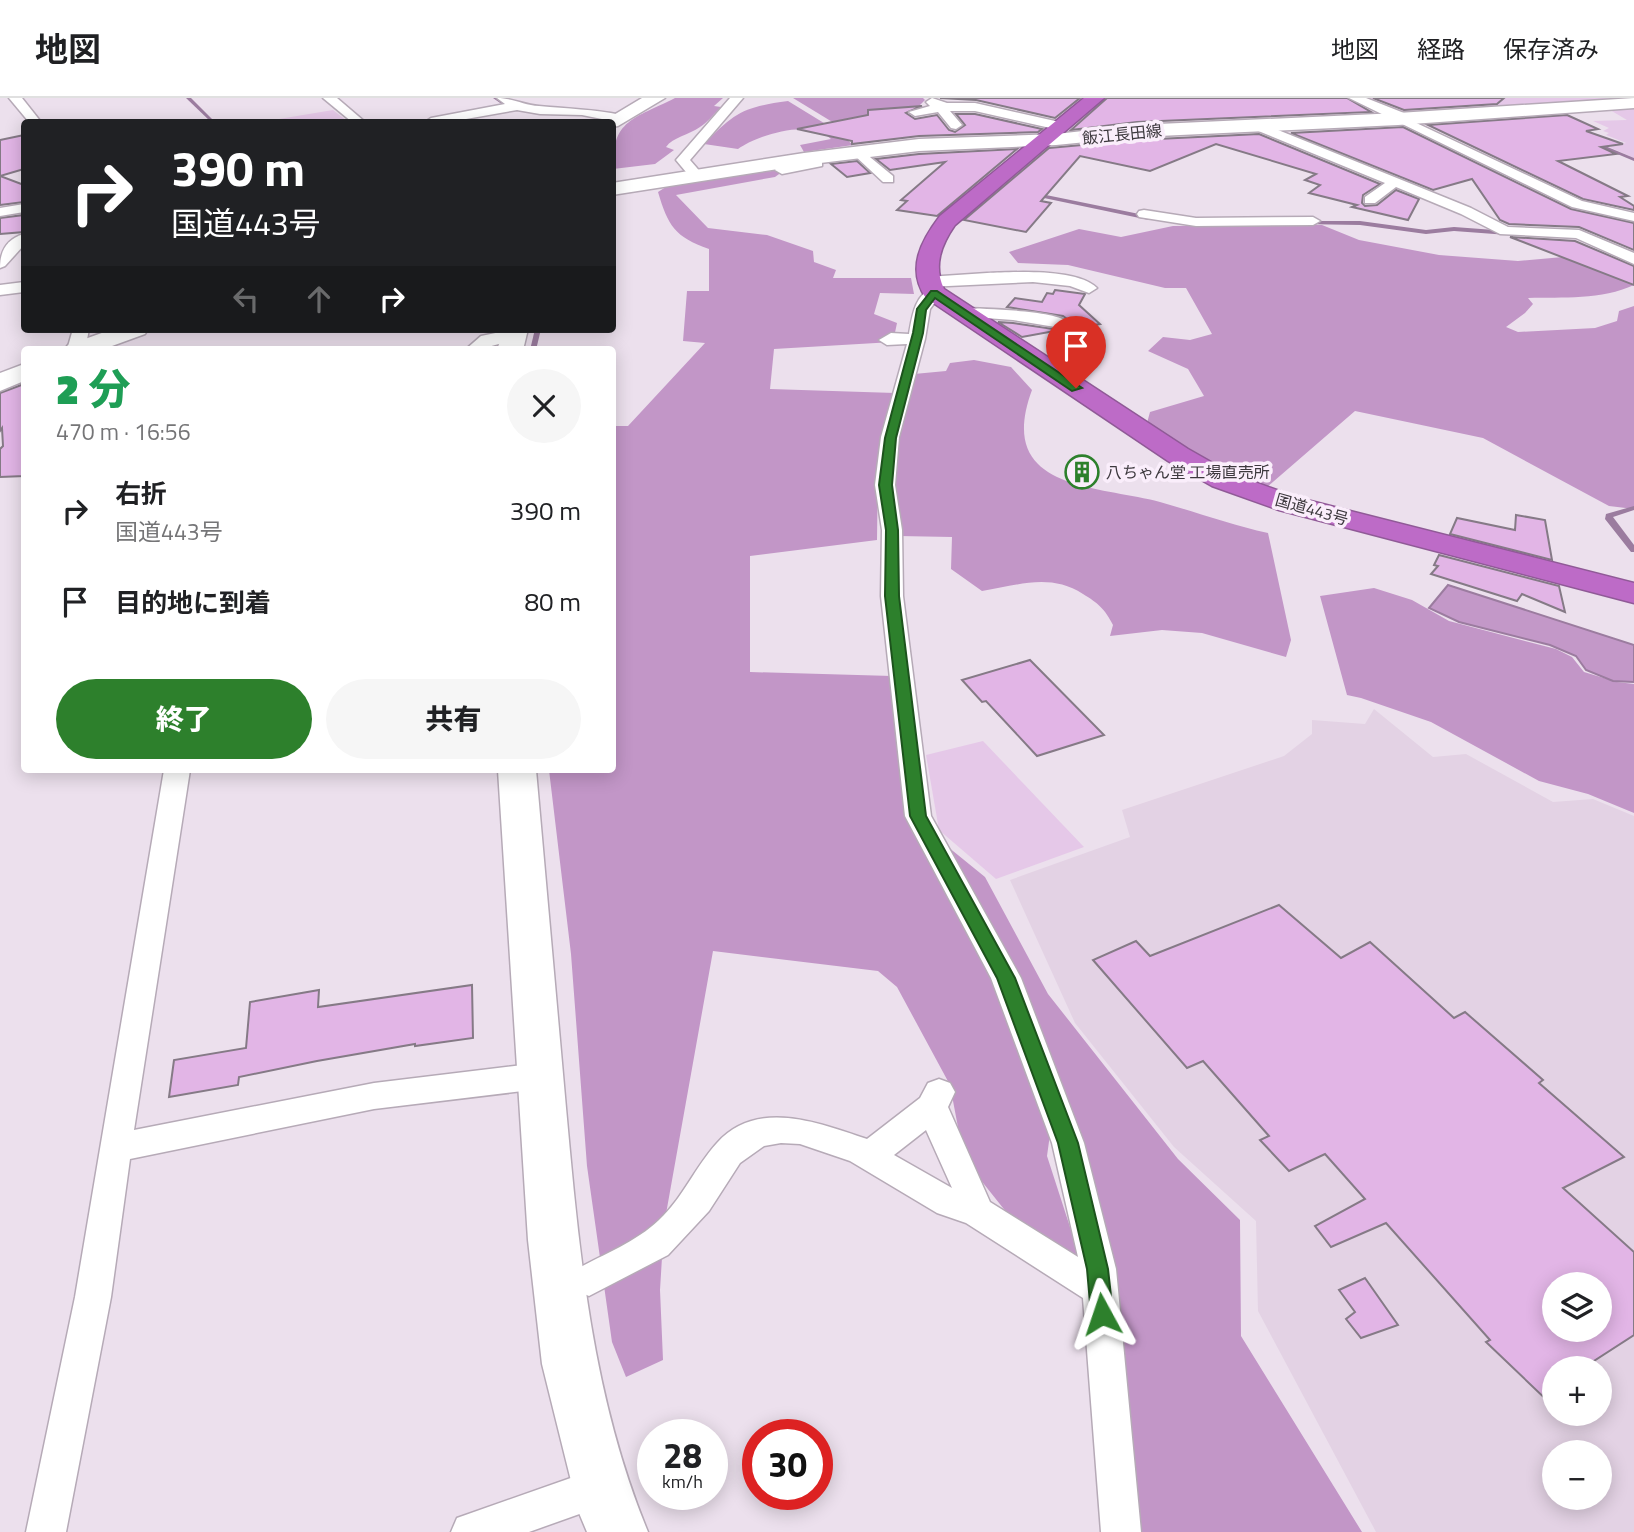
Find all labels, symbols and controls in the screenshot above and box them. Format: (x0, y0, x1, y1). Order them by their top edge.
text: 地図 (35, 24, 101, 74)
text: 地図 (1331, 31, 1379, 67)
text: 経路 (1417, 31, 1465, 67)
text: 保存済み (1503, 31, 1599, 67)
street label: 飯江長田線 (1081, 118, 1163, 150)
text: 390 m (171, 130, 305, 205)
icon: right (56, 147, 147, 238)
text: 国道443号 (171, 199, 321, 247)
icon: left (227, 280, 265, 318)
icon: ahead (300, 280, 338, 318)
icon: right (373, 280, 411, 318)
pin (1046, 316, 1106, 388)
icon: arrive (1057, 327, 1095, 365)
text: 2 分 (56, 356, 130, 420)
button: close (507, 369, 581, 443)
text: 470 m · 16:56 (56, 414, 191, 449)
building icon: 八ちゃん堂 工場直売所 (1063, 453, 1101, 491)
place label: 八ちゃん堂 工場直売所 (1106, 460, 1270, 484)
text: 右折 (115, 474, 167, 513)
street label: 国道443号 (1273, 487, 1351, 531)
text: 390 m (510, 491, 581, 530)
icon: right (56, 492, 94, 530)
text: 国道443号 (115, 514, 223, 549)
text: 80 m (524, 582, 581, 621)
icon: arrive (56, 583, 94, 621)
text: 目的地に到着 (115, 583, 271, 622)
button: 終了 (56, 679, 312, 759)
button: 共有 (326, 679, 581, 759)
map controls (1542, 1272, 1612, 1510)
button: layers (1542, 1272, 1612, 1342)
position arrow (1065, 1277, 1139, 1351)
button: + (1542, 1356, 1612, 1426)
speed limit sign: 30 (742, 1419, 833, 1510)
text: 28 (663, 1428, 702, 1482)
button: − (1542, 1440, 1612, 1510)
text: km/h (662, 1468, 703, 1495)

